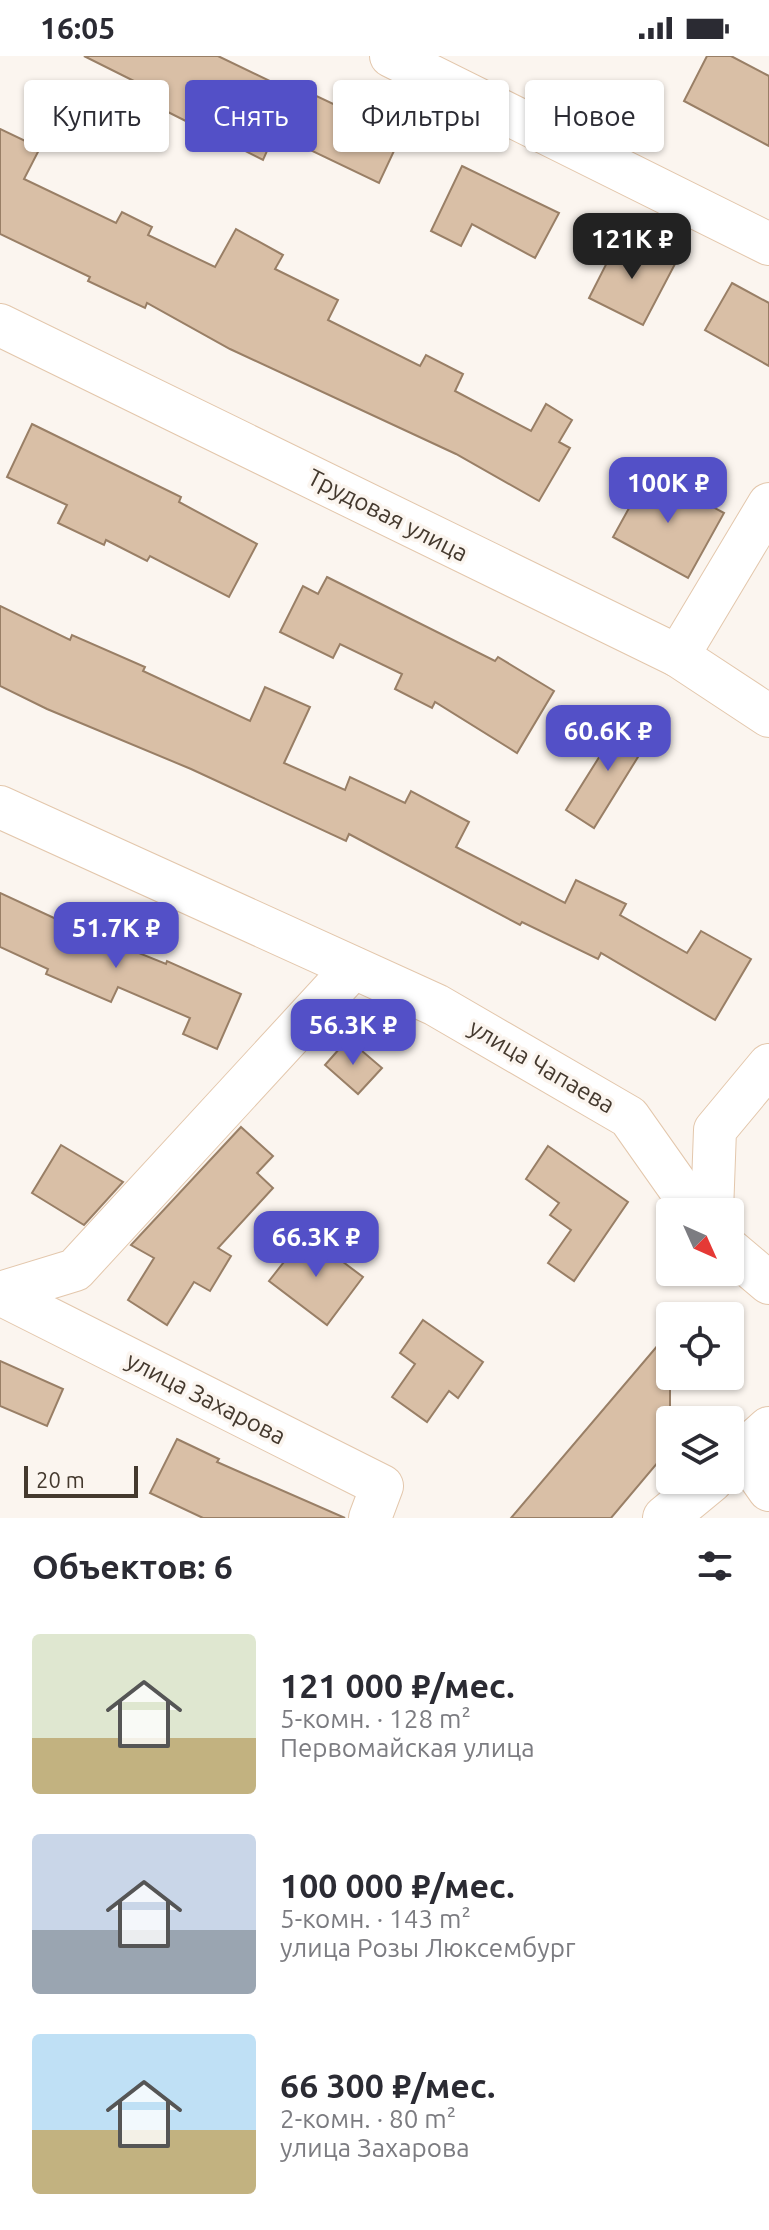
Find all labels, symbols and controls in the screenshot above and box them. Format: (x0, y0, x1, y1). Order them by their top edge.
text: 16:05 (40, 11, 115, 45)
chip: Купить (24, 80, 169, 152)
chip: Снять (185, 80, 317, 152)
chip: Фильтры (333, 80, 509, 152)
chip: Новое (525, 80, 664, 152)
pin: 121K ₽ (567, 213, 697, 281)
text: 121K ₽ (591, 224, 673, 253)
pin: 100K ₽ (603, 457, 733, 525)
street label: Трудовая улица (304, 463, 472, 567)
text: 100K ₽ (627, 468, 709, 497)
pin: 60.6K ₽ (534, 705, 682, 773)
text: 60.6K ₽ (564, 716, 652, 745)
pin: 51.7K ₽ (42, 902, 190, 970)
text: 51.7K ₽ (72, 913, 160, 942)
pin: 56.3K ₽ (279, 999, 427, 1067)
text: 56.3K ₽ (309, 1010, 397, 1039)
street label: улица Чапаева (465, 1013, 619, 1119)
north arrow (656, 1198, 744, 1286)
map controls (656, 1198, 744, 1494)
pin: 66.3K ₽ (242, 1211, 390, 1279)
text: 66.3K ₽ (272, 1222, 360, 1251)
button: locate (656, 1302, 744, 1390)
street label: улица Захарова (122, 1346, 290, 1450)
button: layers (656, 1406, 744, 1494)
scale bar (24, 1462, 138, 1498)
text: 20 m (36, 1467, 85, 1492)
icon: filters (693, 1544, 737, 1588)
text: Объектов: 6 (32, 1547, 233, 1585)
icon: home (96, 1666, 192, 1762)
text: 121 000 ₽/мес. (280, 1666, 515, 1704)
text: 5-комн. · 128 m² (280, 1704, 471, 1733)
text: Первомайская улица (280, 1733, 535, 1762)
icon: home (96, 1866, 192, 1962)
text: 100 000 ₽/мес. (280, 1866, 515, 1904)
text: 5-комн. · 143 m² (280, 1904, 471, 1933)
text: улица Розы Люксембург (280, 1933, 576, 1962)
icon: home (96, 2066, 192, 2162)
text: 66 300 ₽/мес. (280, 2066, 495, 2104)
text: 2-комн. · 80 m² (280, 2104, 456, 2133)
text: улица Захарова (280, 2133, 470, 2162)

